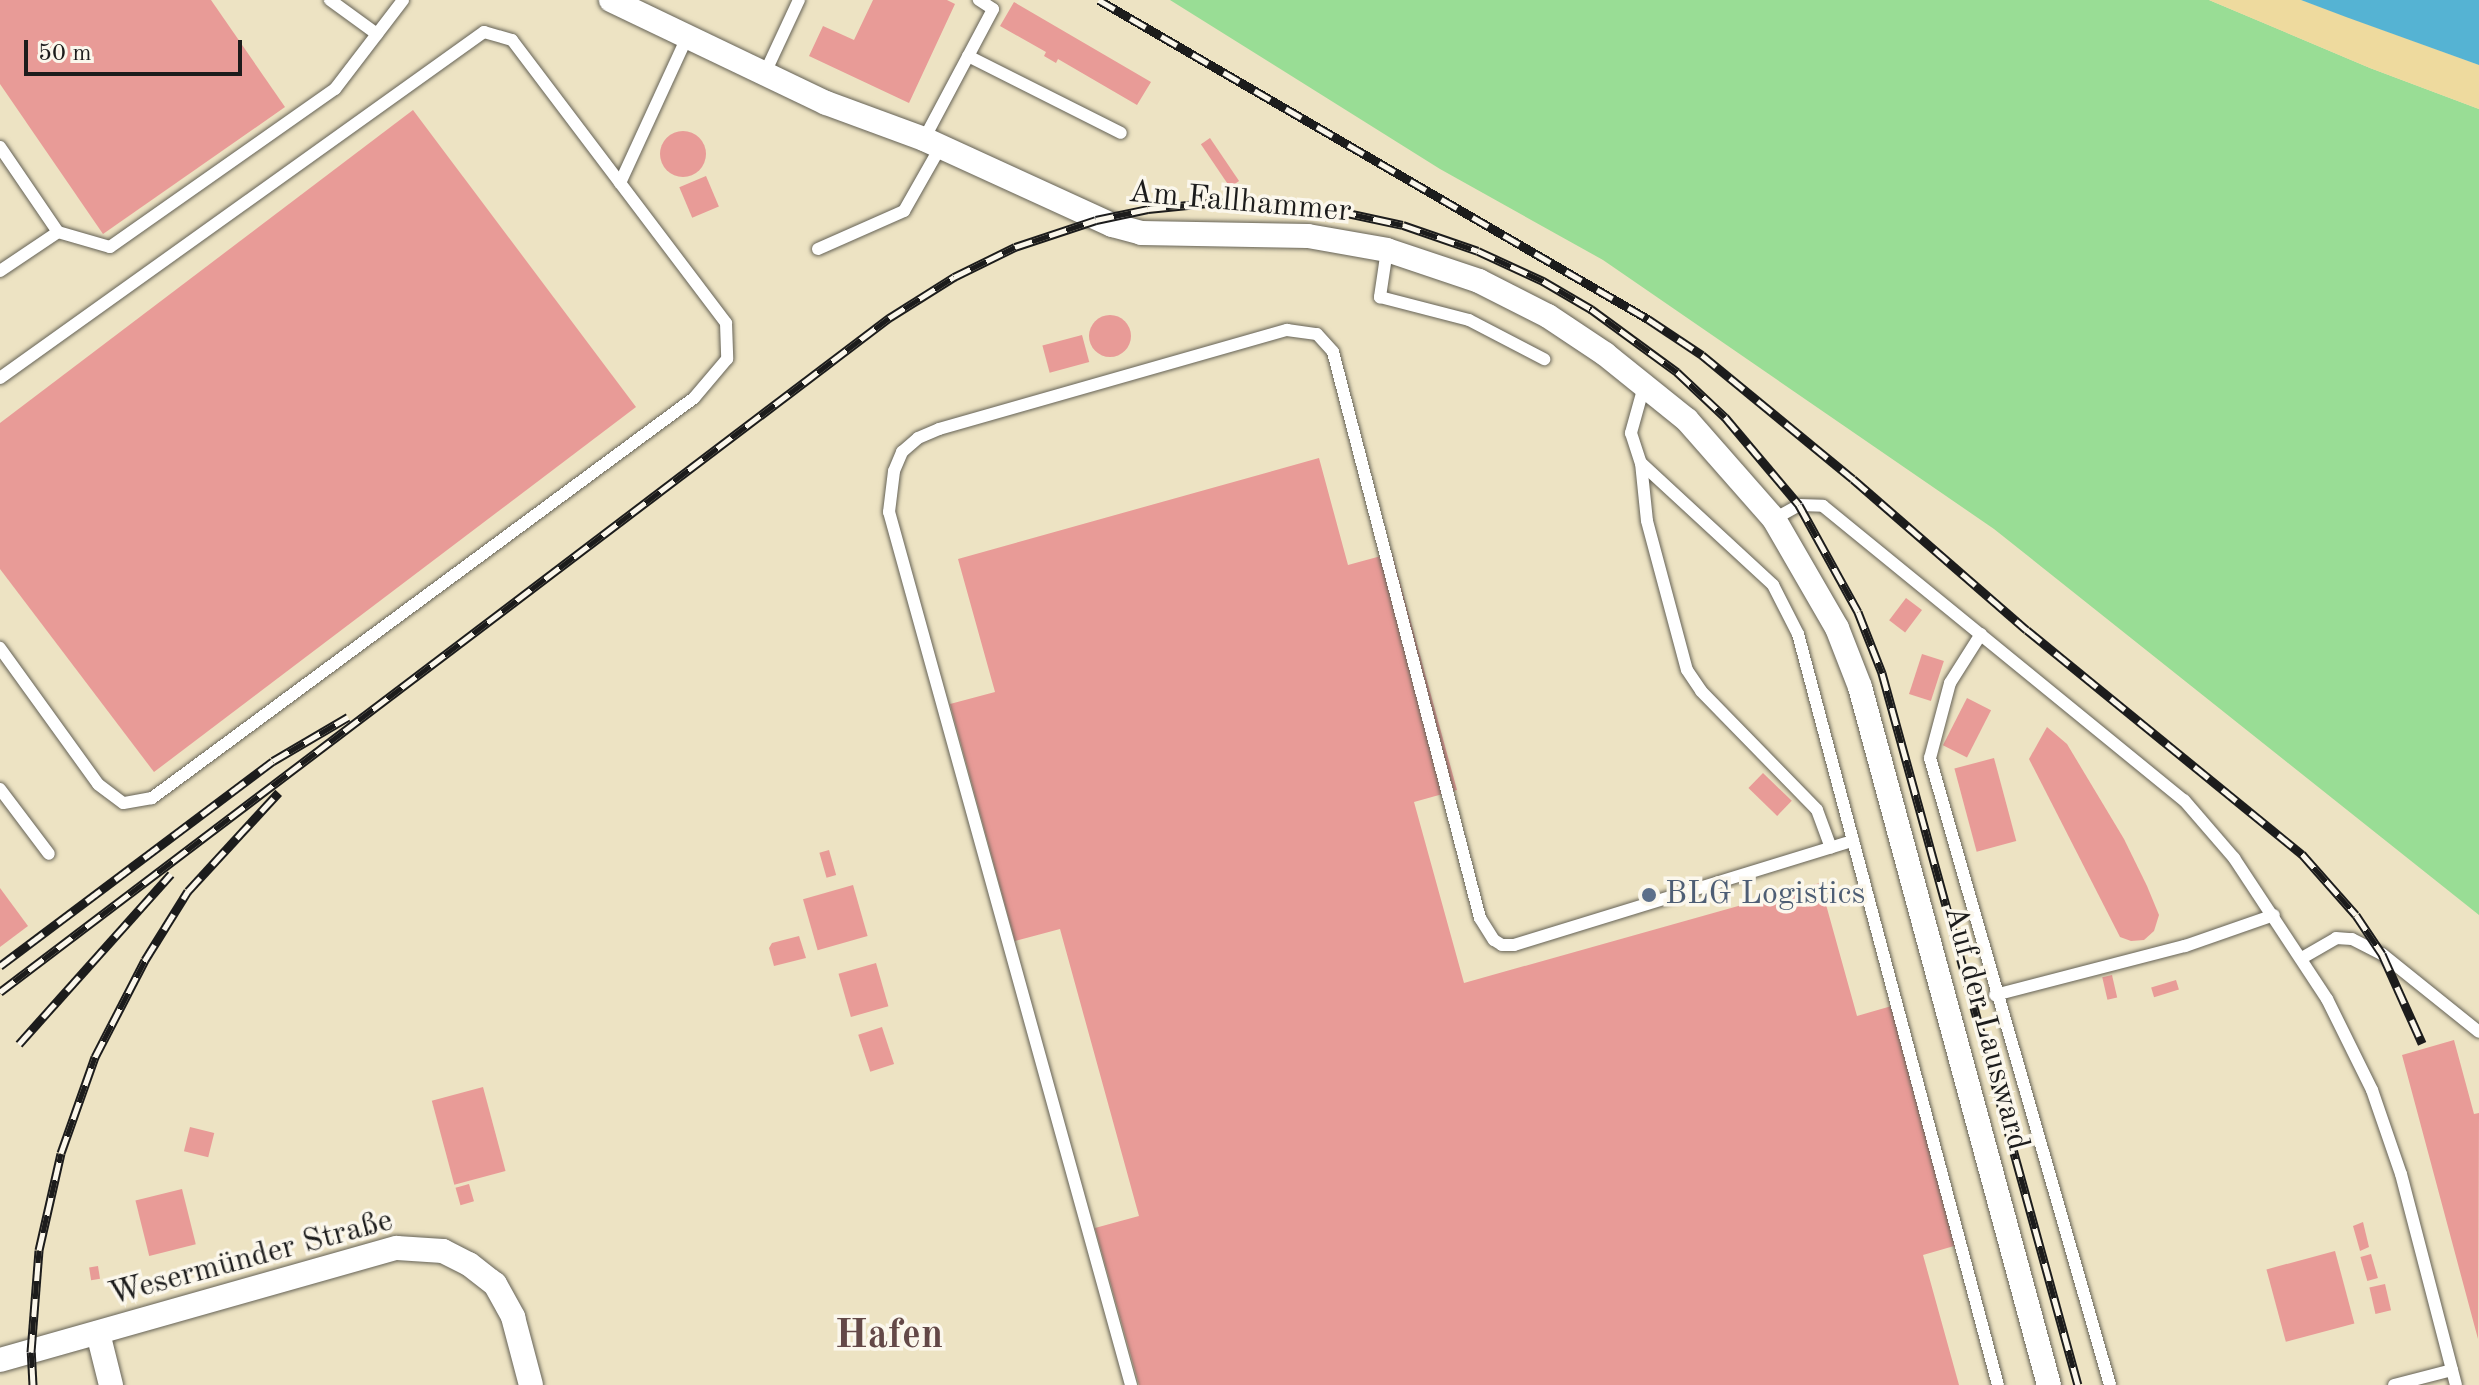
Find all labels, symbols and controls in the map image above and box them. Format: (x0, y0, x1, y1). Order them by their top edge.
scale bar (28, 24, 246, 74)
text: 50 m (38, 42, 92, 66)
street label: Am Fallhammer (1127, 174, 1353, 232)
place label: BLG Logistics (1665, 876, 1865, 914)
marker: BLG Logistics (1640, 886, 1658, 904)
street label: Auf der Lausward (1934, 901, 2036, 1155)
street label: Wesermünder Straße (105, 1203, 397, 1315)
district label: Hafen (835, 1313, 943, 1361)

